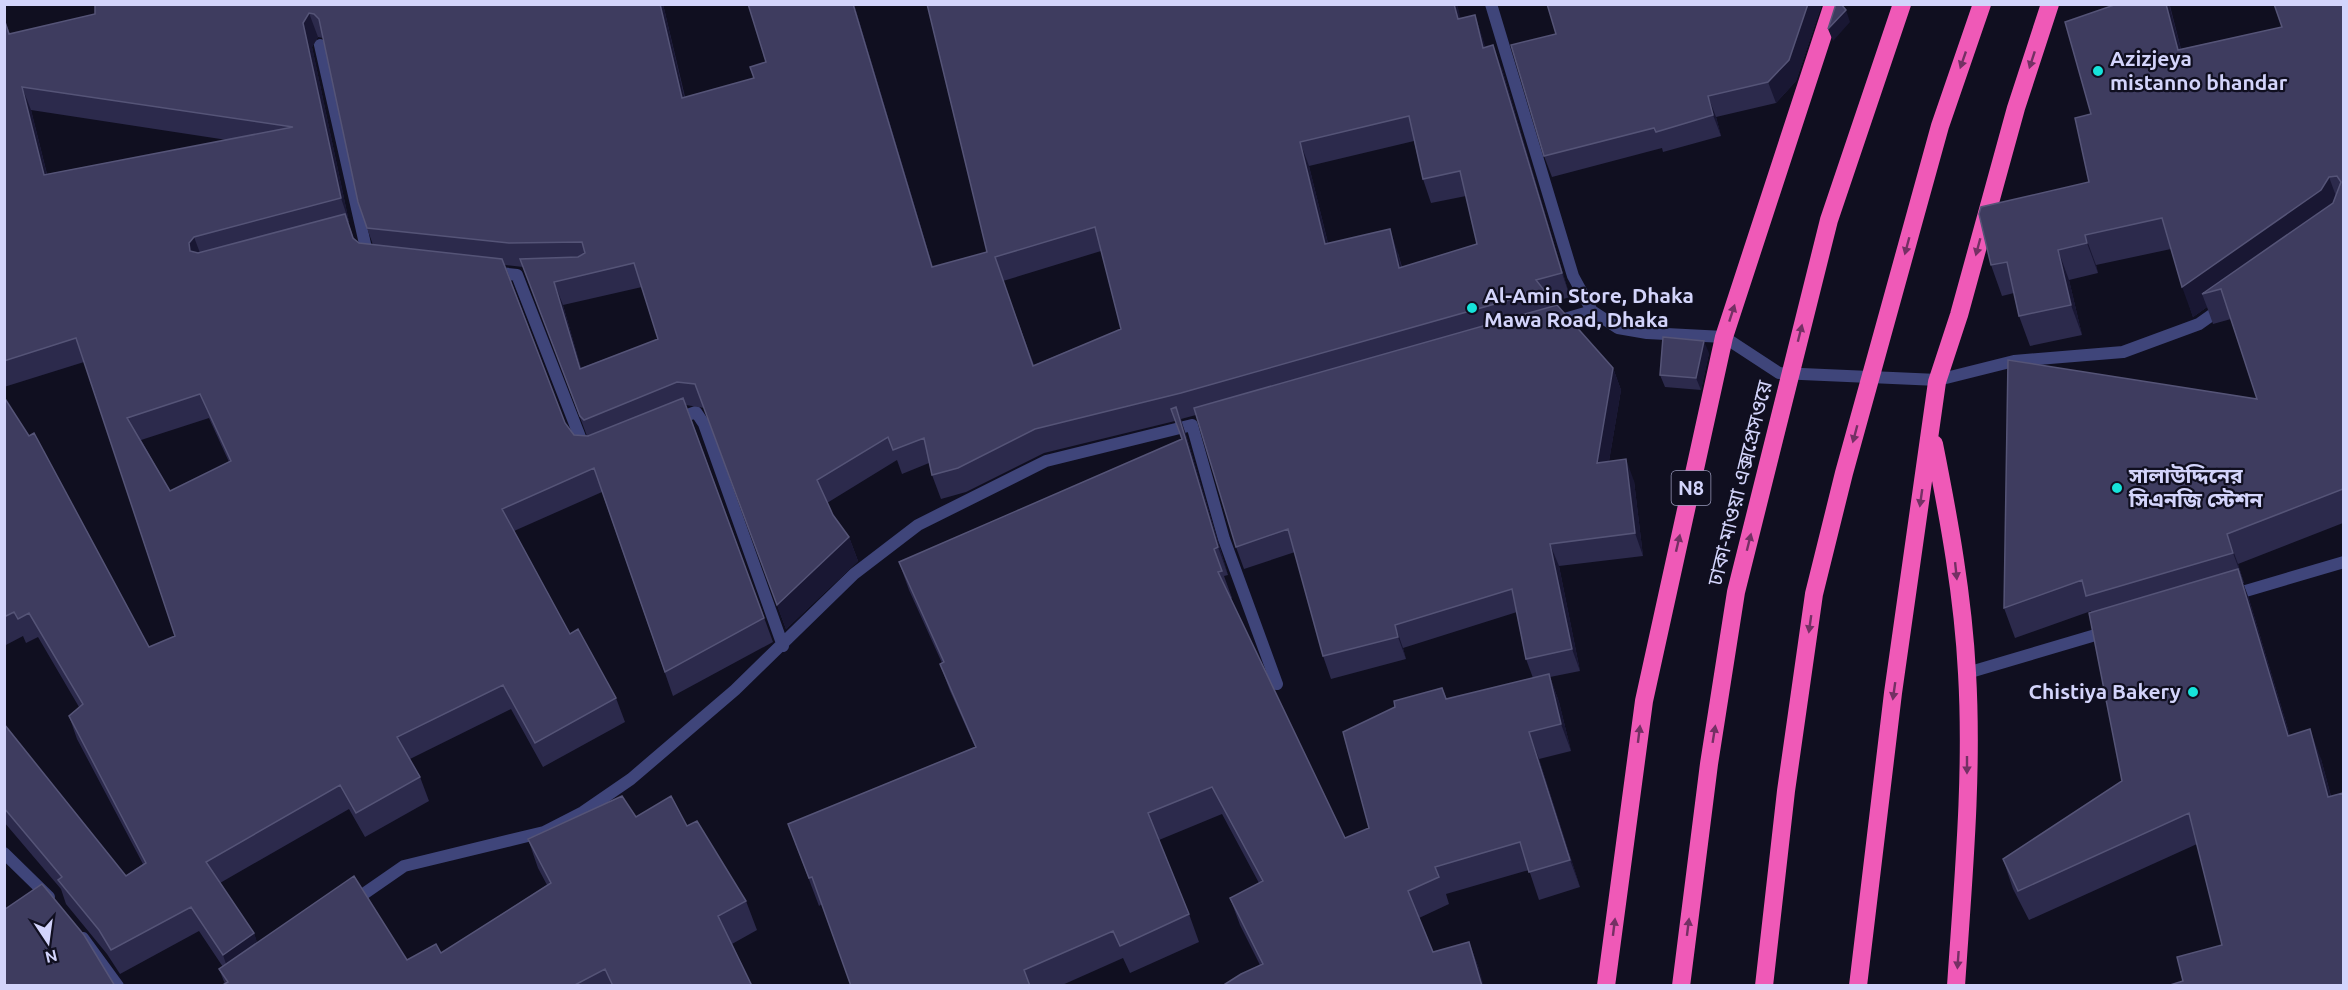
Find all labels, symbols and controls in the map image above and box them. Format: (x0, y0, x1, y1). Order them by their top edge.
place label: Azizjeya mistanno bhandar (2110, 46, 2288, 94)
one-way arrow (1957, 51, 1967, 69)
one-way arrow (2027, 51, 2036, 69)
marker: Azizjeya mistanno bhandar (2091, 64, 2105, 78)
one-way arrow (1901, 237, 1911, 256)
one-way arrow (1973, 238, 1982, 256)
place label: Al-Amin Store, Dhaka Mawa Road, Dhaka (1484, 283, 1694, 331)
marker: Al-Amin Store, Dhaka Mawa Road, Dhaka (1465, 301, 1479, 315)
one-way arrow (1728, 304, 1738, 322)
one-way arrow (1796, 324, 1806, 342)
street label: ঢাকা-মাওয়া এক্সপ্রেসওয়ে (1702, 377, 1776, 589)
one-way arrow (1850, 426, 1859, 444)
place label: সালাউদ্দিনের সিএনজি স্টেশন (2128, 463, 2264, 511)
road number: N8 (1672, 471, 1710, 505)
marker: সালাউদ্দিনের সিএনজি স্টেশন (2110, 481, 2124, 495)
one-way arrow (1917, 489, 1926, 508)
one-way arrow (1744, 533, 1754, 552)
one-way arrow (1674, 534, 1684, 553)
one-way arrow (1951, 561, 1961, 580)
one-way arrow (1805, 615, 1814, 634)
place label: Chistiya Bakery (2029, 679, 2181, 703)
one-way arrow (1889, 682, 1898, 701)
marker: Chistiya Bakery (2186, 685, 2200, 699)
one-way arrow (1634, 725, 1644, 744)
one-way arrow (1710, 725, 1719, 744)
one-way arrow (1962, 755, 1972, 774)
north arrow (18, 912, 78, 972)
one-way arrow (1609, 918, 1618, 937)
one-way arrow (1684, 918, 1693, 937)
text: N (44, 947, 59, 967)
one-way arrow (1953, 950, 1962, 969)

